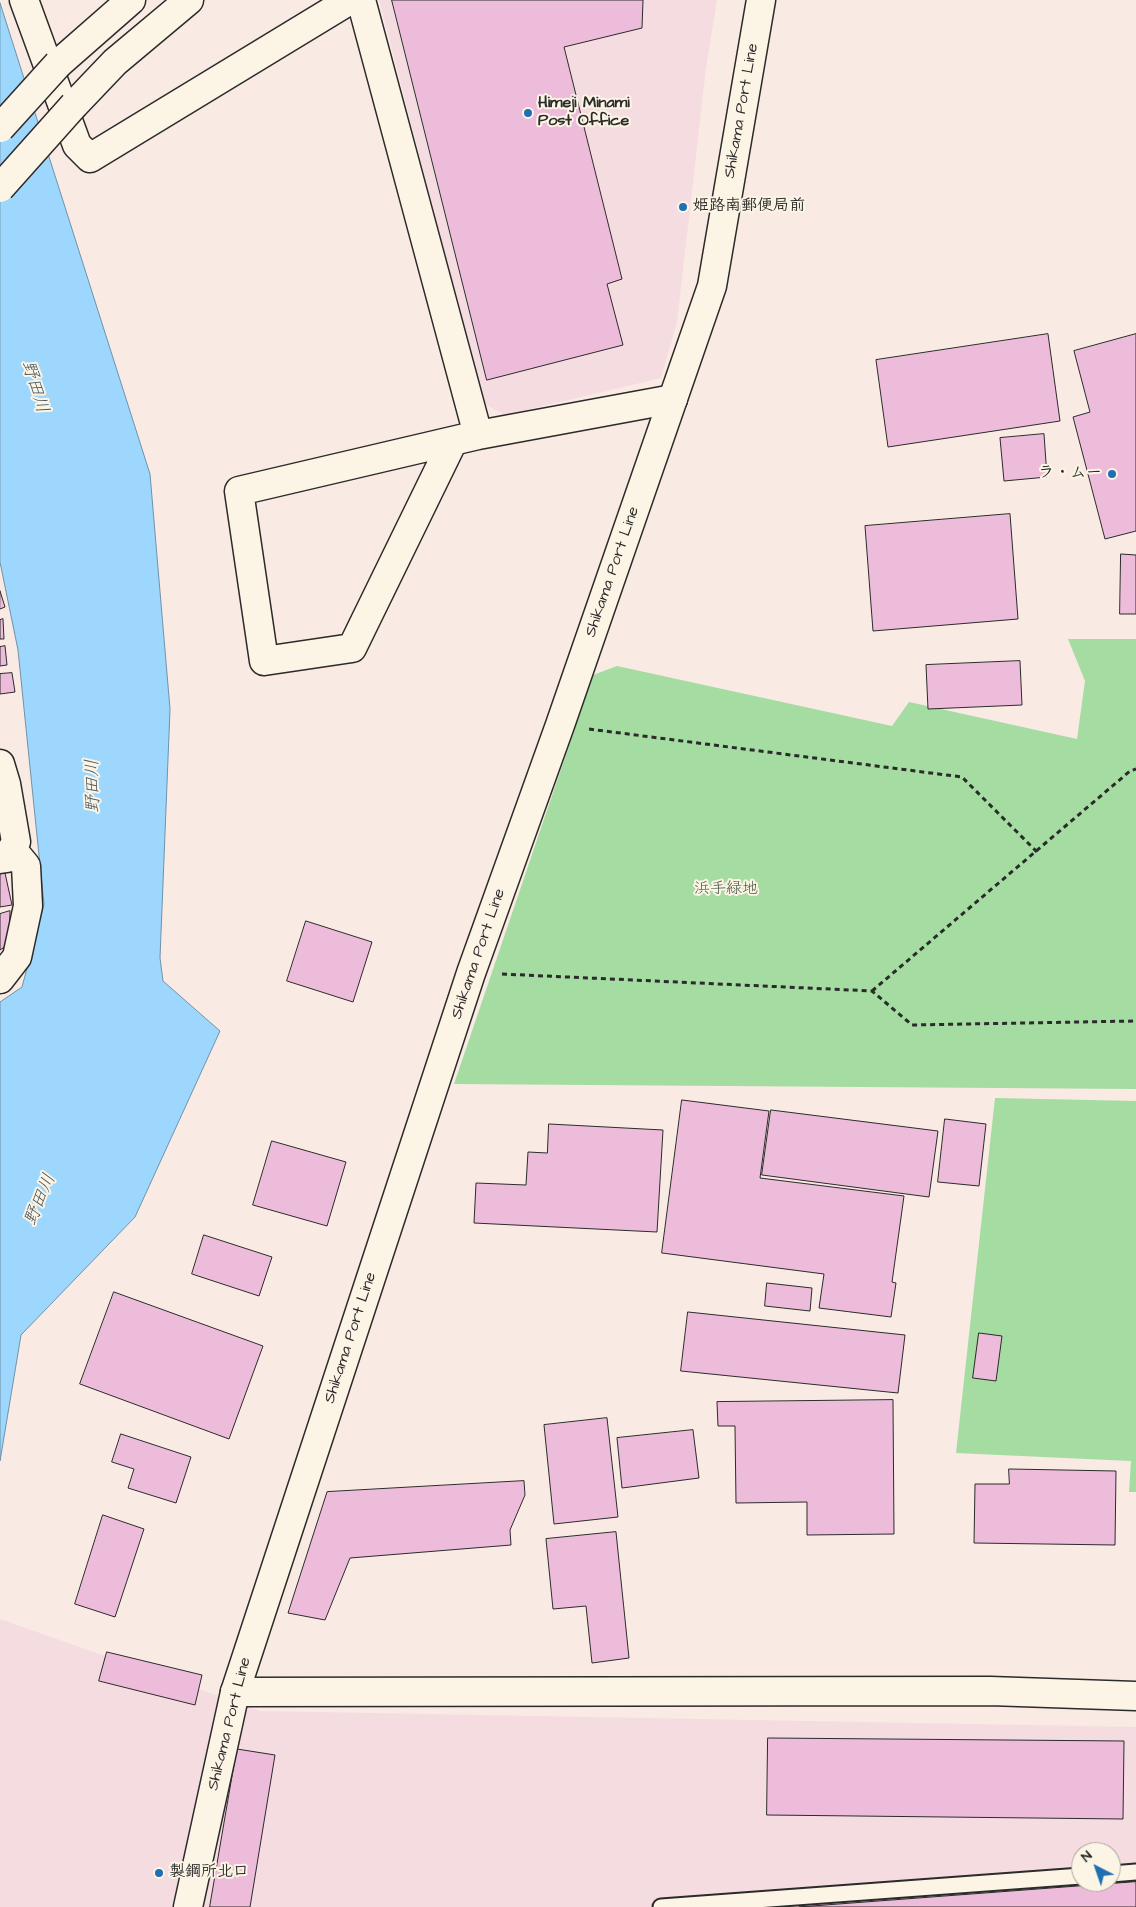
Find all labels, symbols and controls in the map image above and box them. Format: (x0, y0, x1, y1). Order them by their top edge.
street label: Shikama Port Line (721, 42, 763, 180)
place label: Himeji Minami Post Office (538, 94, 630, 132)
marker: Himeji Minami Post Office (522, 107, 534, 119)
place label: 姫路南郵便局前 (693, 197, 805, 217)
marker: 姫路南郵便局前 (677, 201, 689, 213)
water label: 野田川 (16, 358, 52, 416)
place label: ラ・ムー (1038, 464, 1102, 484)
marker: ラ・ムー (1106, 468, 1118, 480)
street label: Shikama Port Line (582, 504, 644, 640)
water label: 野田川 (83, 759, 105, 813)
park label: 浜手緑地 (694, 880, 758, 900)
street label: Shikama Port Line (448, 886, 510, 1022)
water label: 野田川 (21, 1171, 61, 1229)
street label: Shikama Port Line (321, 1270, 381, 1406)
street label: Shikama Port Line (204, 1655, 256, 1793)
north arrow (1071, 1842, 1121, 1892)
text: N (1077, 1846, 1097, 1867)
place label: 製鋼所北口 (169, 1863, 249, 1883)
marker: 製鋼所北口 (153, 1867, 165, 1879)

